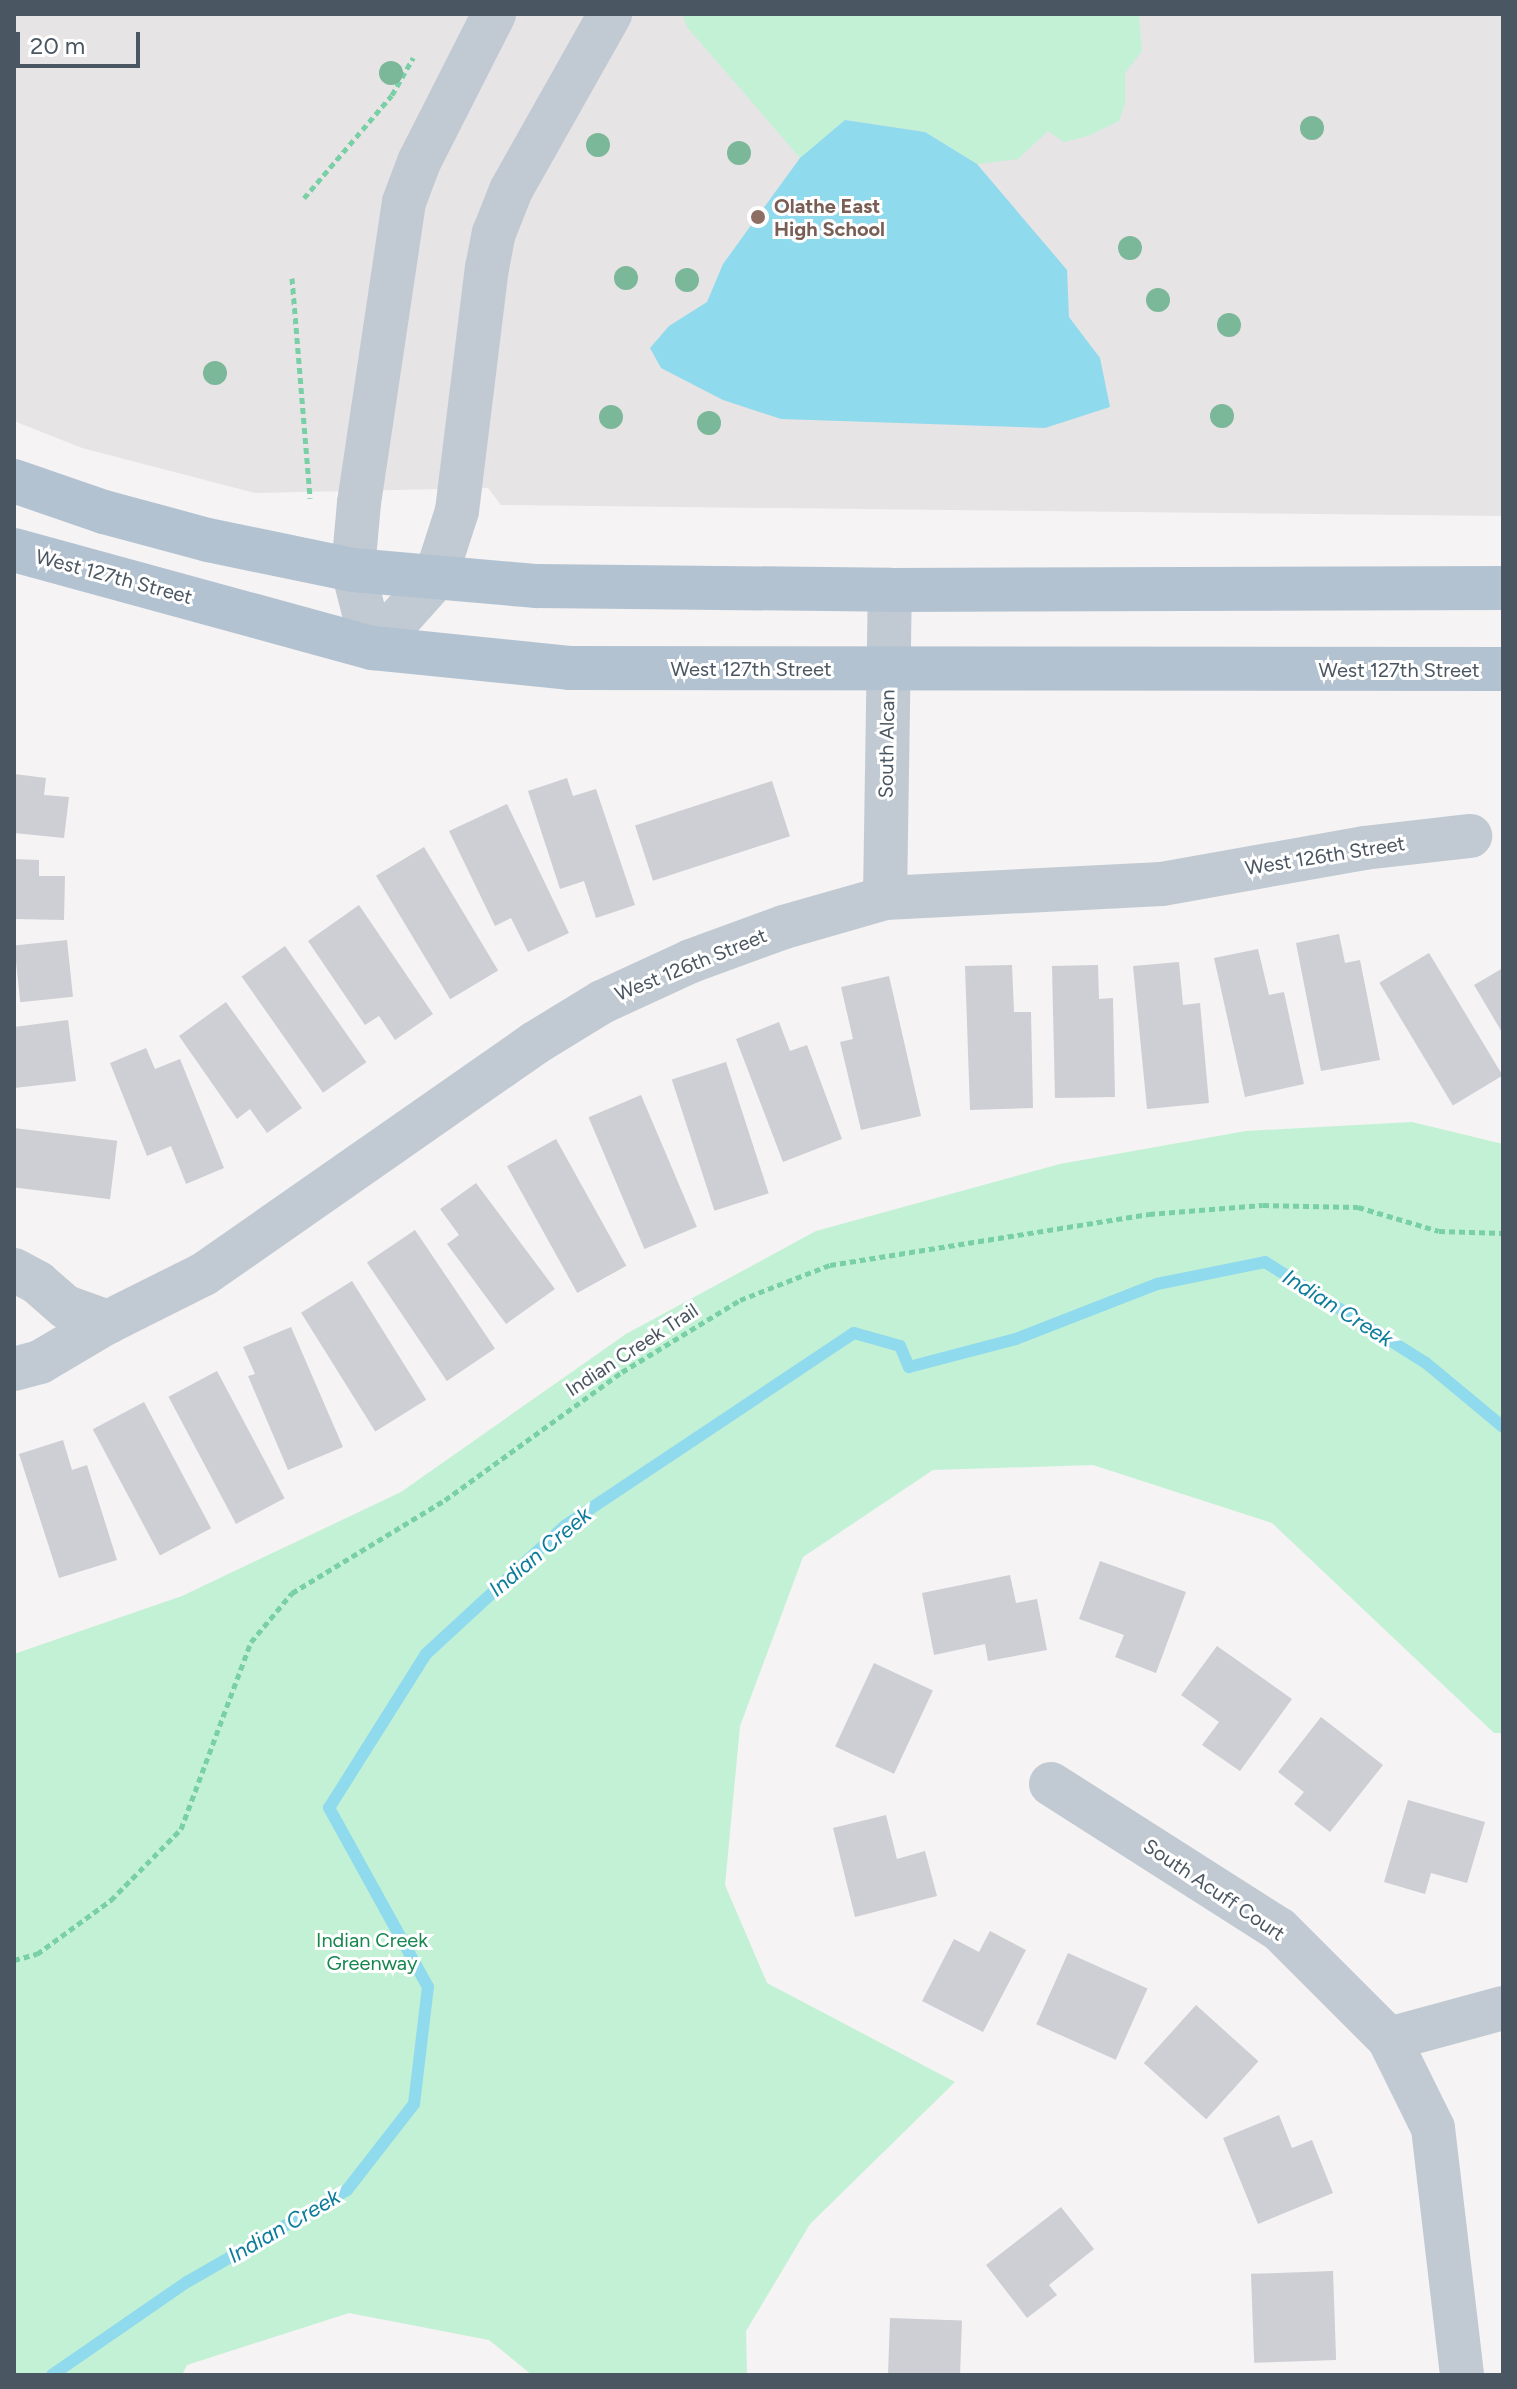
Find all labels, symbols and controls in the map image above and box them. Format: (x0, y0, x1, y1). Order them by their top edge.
scale bar (20, 16, 144, 66)
text: 20 m (30, 31, 85, 60)
place label: Olathe East High School (774, 194, 885, 241)
marker: Olathe East High School (749, 208, 767, 226)
street label: West 127th Street (33, 545, 195, 609)
street label: West 127th Street (671, 657, 831, 681)
street label: West 127th Street (1319, 658, 1479, 682)
street label: South Alcan (874, 689, 900, 799)
street label: West 126th Street (1243, 832, 1407, 880)
street label: West 126th Street (612, 924, 770, 1006)
water label: Indian Creek (1278, 1264, 1398, 1352)
street label: Indian Creek Trail (561, 1298, 703, 1402)
water label: Indian Creek (484, 1502, 596, 1602)
street label: South Acuff Court (1139, 1834, 1289, 1946)
park label: Indian Creek Greenway (316, 1929, 428, 1976)
water label: Indian Creek (223, 2183, 345, 2269)

